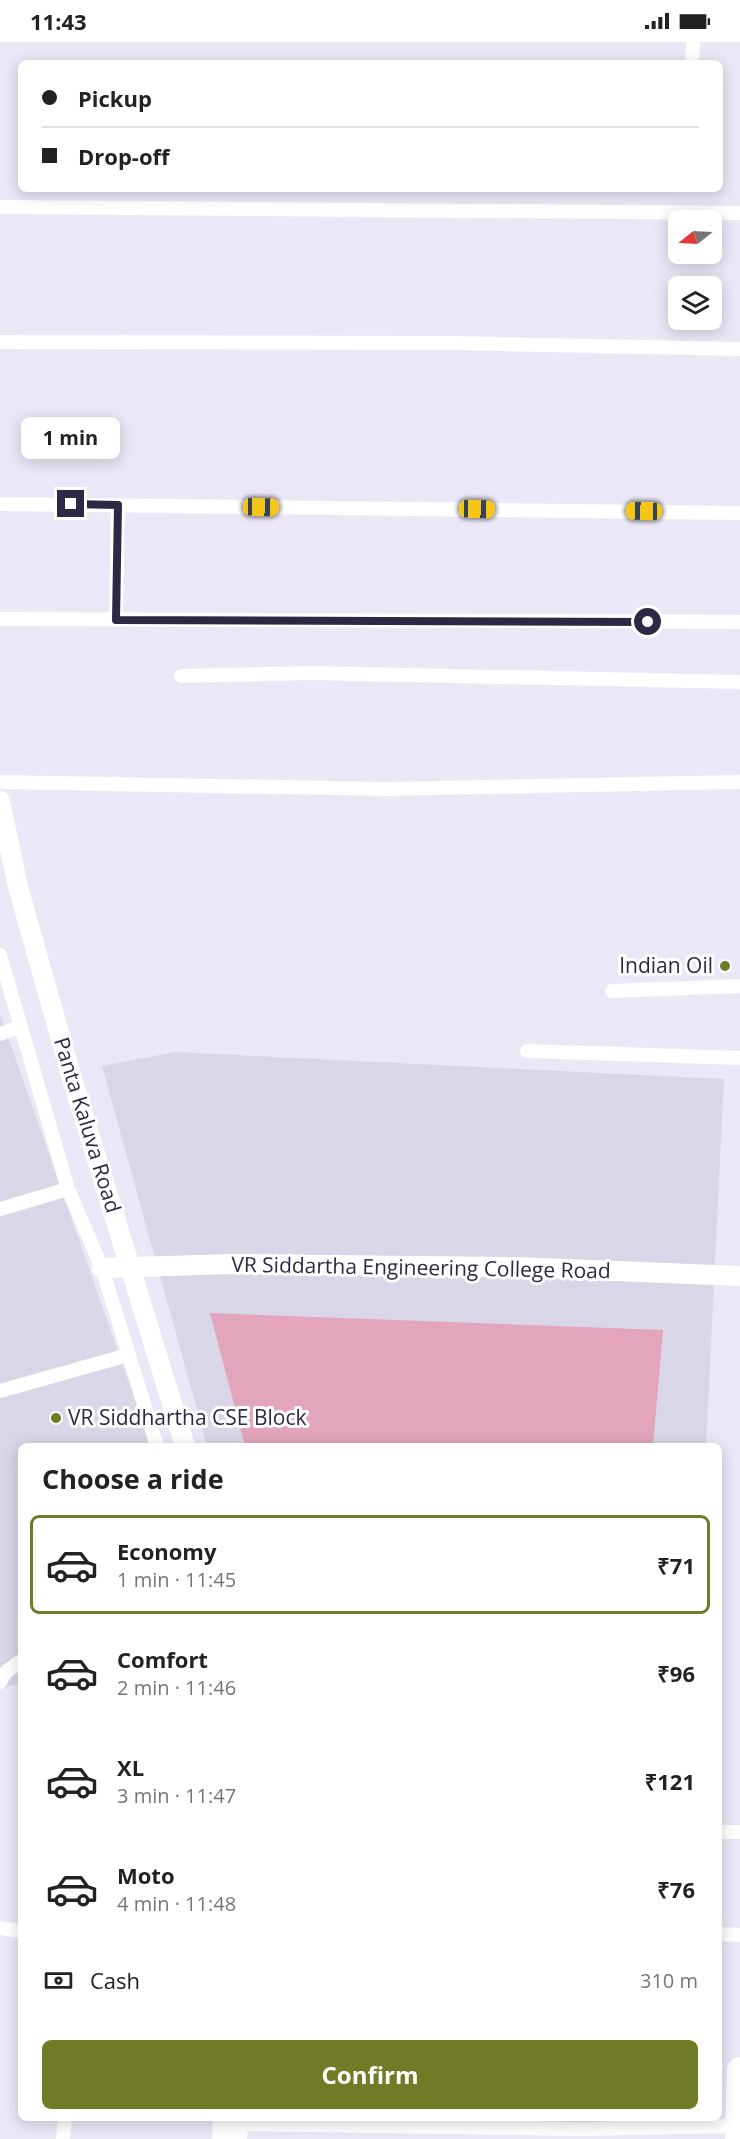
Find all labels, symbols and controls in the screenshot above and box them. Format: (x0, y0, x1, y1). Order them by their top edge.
text: 11:43 (30, 6, 87, 36)
text: Pickup (78, 83, 152, 113)
text: Drop-off (78, 141, 170, 171)
north arrow (668, 210, 722, 264)
map controls (668, 210, 722, 330)
button: layers (668, 276, 722, 330)
callout: 1 min (22, 417, 121, 459)
text: 1 min (43, 424, 98, 451)
route end (57, 490, 84, 517)
car (243, 498, 279, 516)
car (459, 500, 495, 518)
car (626, 502, 662, 520)
route start (634, 608, 661, 635)
place label: Indian Oil (619, 951, 713, 979)
marker: Indian Oil (718, 959, 732, 973)
street label: Panta Kaluva Road (48, 1033, 128, 1216)
street label: VR Siddartha Engineering College Road (231, 1250, 611, 1284)
place label: VR Siddhartha CSE Block (68, 1403, 307, 1431)
marker: VR Siddhartha CSE Block (49, 1411, 63, 1425)
text: Choose a ride (42, 1460, 224, 1497)
text: Economy (117, 1536, 216, 1566)
icon: car (45, 1538, 99, 1592)
text: ₹71 (657, 1550, 695, 1580)
text: 1 min · 11:45 (117, 1566, 236, 1593)
text: Comfort (117, 1644, 208, 1674)
icon: car (45, 1646, 99, 1700)
text: ₹96 (657, 1658, 695, 1688)
text: 2 min · 11:46 (117, 1674, 236, 1701)
text: XL (117, 1752, 144, 1782)
icon: car (45, 1754, 99, 1808)
text: ₹121 (645, 1766, 695, 1796)
text: 3 min · 11:47 (117, 1782, 236, 1809)
text: Moto (117, 1860, 175, 1890)
icon: car (45, 1862, 99, 1916)
text: ₹76 (657, 1874, 695, 1904)
text: 4 min · 11:48 (117, 1890, 236, 1917)
icon: cash (42, 1964, 75, 1997)
text: Cash (90, 1965, 140, 1995)
text: 310 m (640, 1967, 698, 1994)
button: Confirm (42, 2040, 698, 2109)

